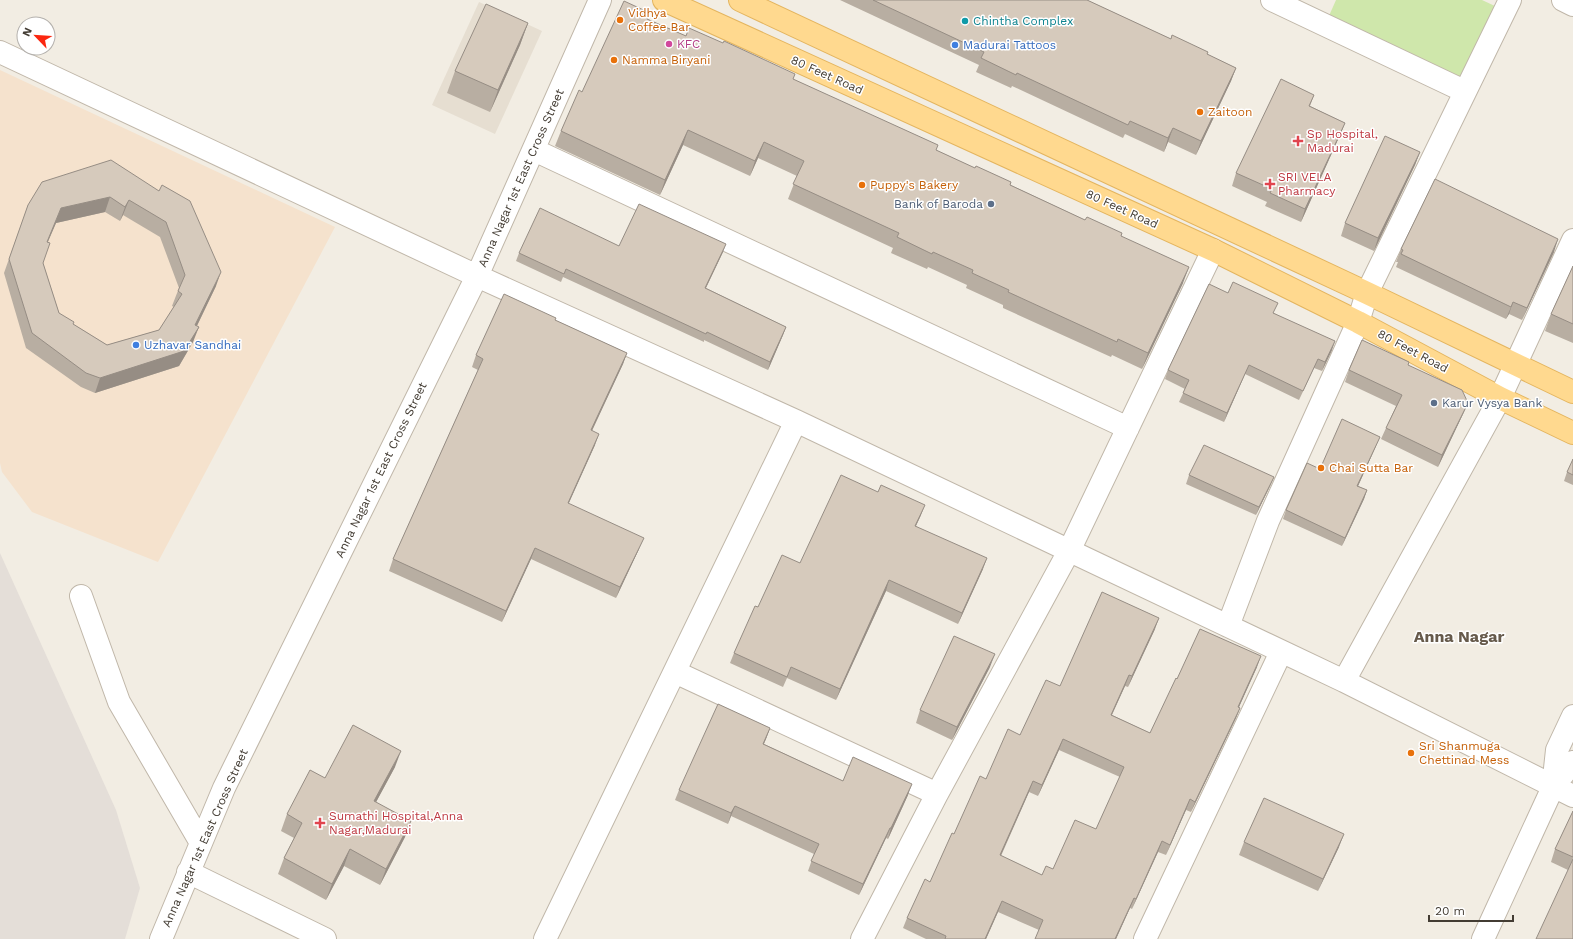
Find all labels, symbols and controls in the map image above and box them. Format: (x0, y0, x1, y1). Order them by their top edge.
place label: Vidhya Coffee Bar (628, 6, 690, 34)
place label: Chintha Complex (973, 14, 1073, 28)
marker: Vidhya Coffee Bar (615, 15, 625, 25)
north arrow (16, 16, 56, 56)
marker: Chintha Complex (960, 16, 970, 26)
text: N (20, 26, 35, 38)
place label: KFC (677, 37, 700, 51)
place label: Madurai Tattoos (963, 38, 1056, 52)
marker: KFC (664, 39, 674, 49)
marker: Madurai Tattoos (950, 40, 960, 50)
place label: Namma Biryani (622, 53, 710, 67)
street label: 80 Feet Road (789, 53, 865, 97)
marker: Namma Biryani (609, 55, 619, 65)
street label: Anna Nagar 1st East Cross Street (475, 87, 567, 269)
place label: Zaitoon (1208, 105, 1252, 119)
marker: Zaitoon (1195, 107, 1205, 117)
place label: Sp Hospital, Madurai (1307, 127, 1378, 155)
marker: Sp Hospital, Madurai (1292, 135, 1304, 147)
place label: SRI VELA Pharmacy (1278, 170, 1336, 198)
place label: Puppy's Bakery (870, 178, 959, 192)
marker: SRI VELA Pharmacy (1265, 179, 1275, 189)
marker: Puppy's Bakery (857, 180, 867, 190)
street label: 80 Feet Road (1084, 187, 1160, 231)
place label: Bank of Baroda (894, 197, 983, 211)
marker: Bank of Baroda (986, 199, 996, 209)
street label: 80 Feet Road (1375, 327, 1451, 375)
place label: Uzhavar Sandhai (144, 338, 241, 352)
marker: Uzhavar Sandhai (131, 340, 141, 350)
street label: Anna Nagar 1st East Cross Street (332, 380, 430, 560)
place label: Karur Vysya Bank (1442, 396, 1542, 410)
marker: Karur Vysya Bank (1429, 398, 1439, 408)
place label: Chai Sutta Bar (1329, 461, 1413, 475)
marker: Chai Sutta Bar (1316, 463, 1326, 473)
district label: Anna Nagar (1414, 627, 1504, 646)
place label: Sri Shanmuga Chettinad Mess (1419, 739, 1509, 767)
street label: Anna Nagar 1st East Cross Street (159, 747, 251, 929)
marker: Sri Shanmuga Chettinad Mess (1406, 748, 1416, 758)
place label: Sumathi Hospital,Anna Nagar,Madurai (329, 809, 463, 837)
marker: Sumathi Hospital,Anna Nagar,Madurai (314, 817, 326, 829)
scale bar (1429, 897, 1513, 923)
text: 20 m (1435, 904, 1465, 918)

